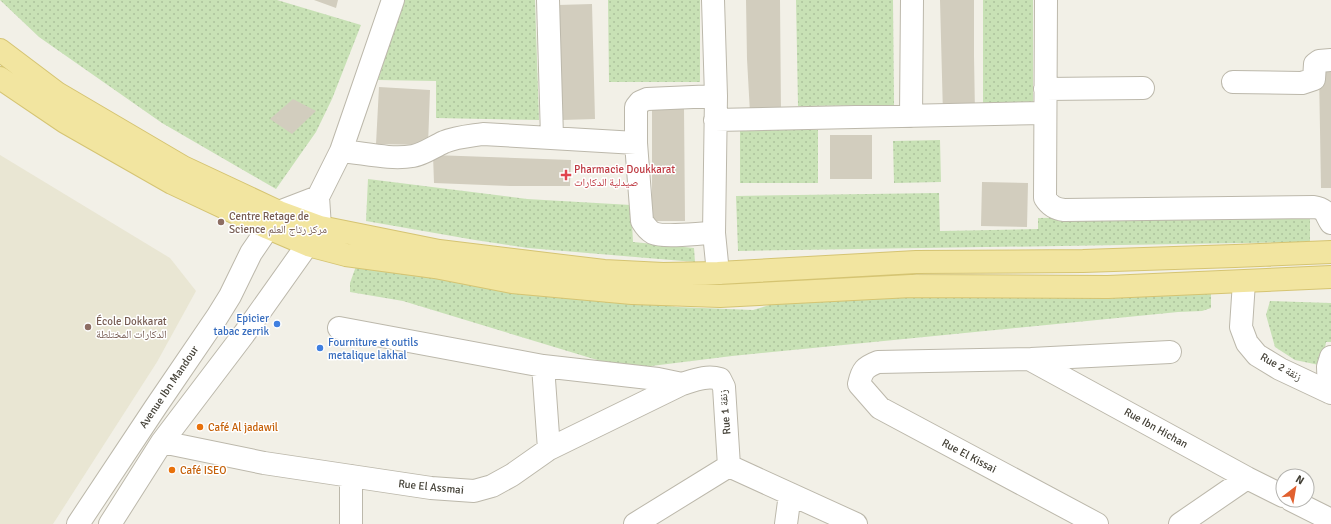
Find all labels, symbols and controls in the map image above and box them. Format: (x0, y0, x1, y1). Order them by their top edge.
place label: Pharmacie Doukkarat صيدلية الدكارات (574, 163, 675, 189)
marker: Pharmacie Doukkarat صيدلية الدكارات (561, 170, 571, 180)
place label: Centre Retage de Science مركز رتاج العلم (229, 210, 327, 237)
marker: Centre Retage de Science مركز رتاج العلم (216, 217, 226, 227)
place label: Epicier tabac zerrik (214, 312, 269, 338)
place label: École Dokkarat الدكارات المختلطة (96, 314, 167, 341)
marker: Epicier tabac zerrik (272, 319, 282, 329)
marker: École Dokkarat الدكارات المختلطة (83, 322, 93, 332)
place label: Fourniture et outils metalique lakhal (328, 336, 418, 362)
street label: Avenue Ibn Mandour (137, 343, 201, 431)
marker: Fourniture et outils metalique lakhal (315, 343, 325, 353)
street label: Rue 2 زنقة (1258, 350, 1304, 384)
street label: Rue 1 زنقة (717, 389, 733, 435)
street label: Rue Ibn Hichan (1122, 405, 1190, 451)
place label: Café Al jadawil (208, 421, 278, 434)
marker: Café Al jadawil (195, 422, 205, 432)
street label: Rue El Kissai (940, 436, 999, 476)
place label: Café ISEO (180, 464, 226, 477)
marker: Café ISEO (167, 465, 177, 475)
north arrow (1275, 468, 1315, 508)
text: N (1293, 472, 1307, 487)
street label: Rue El Assmai (398, 477, 464, 497)

